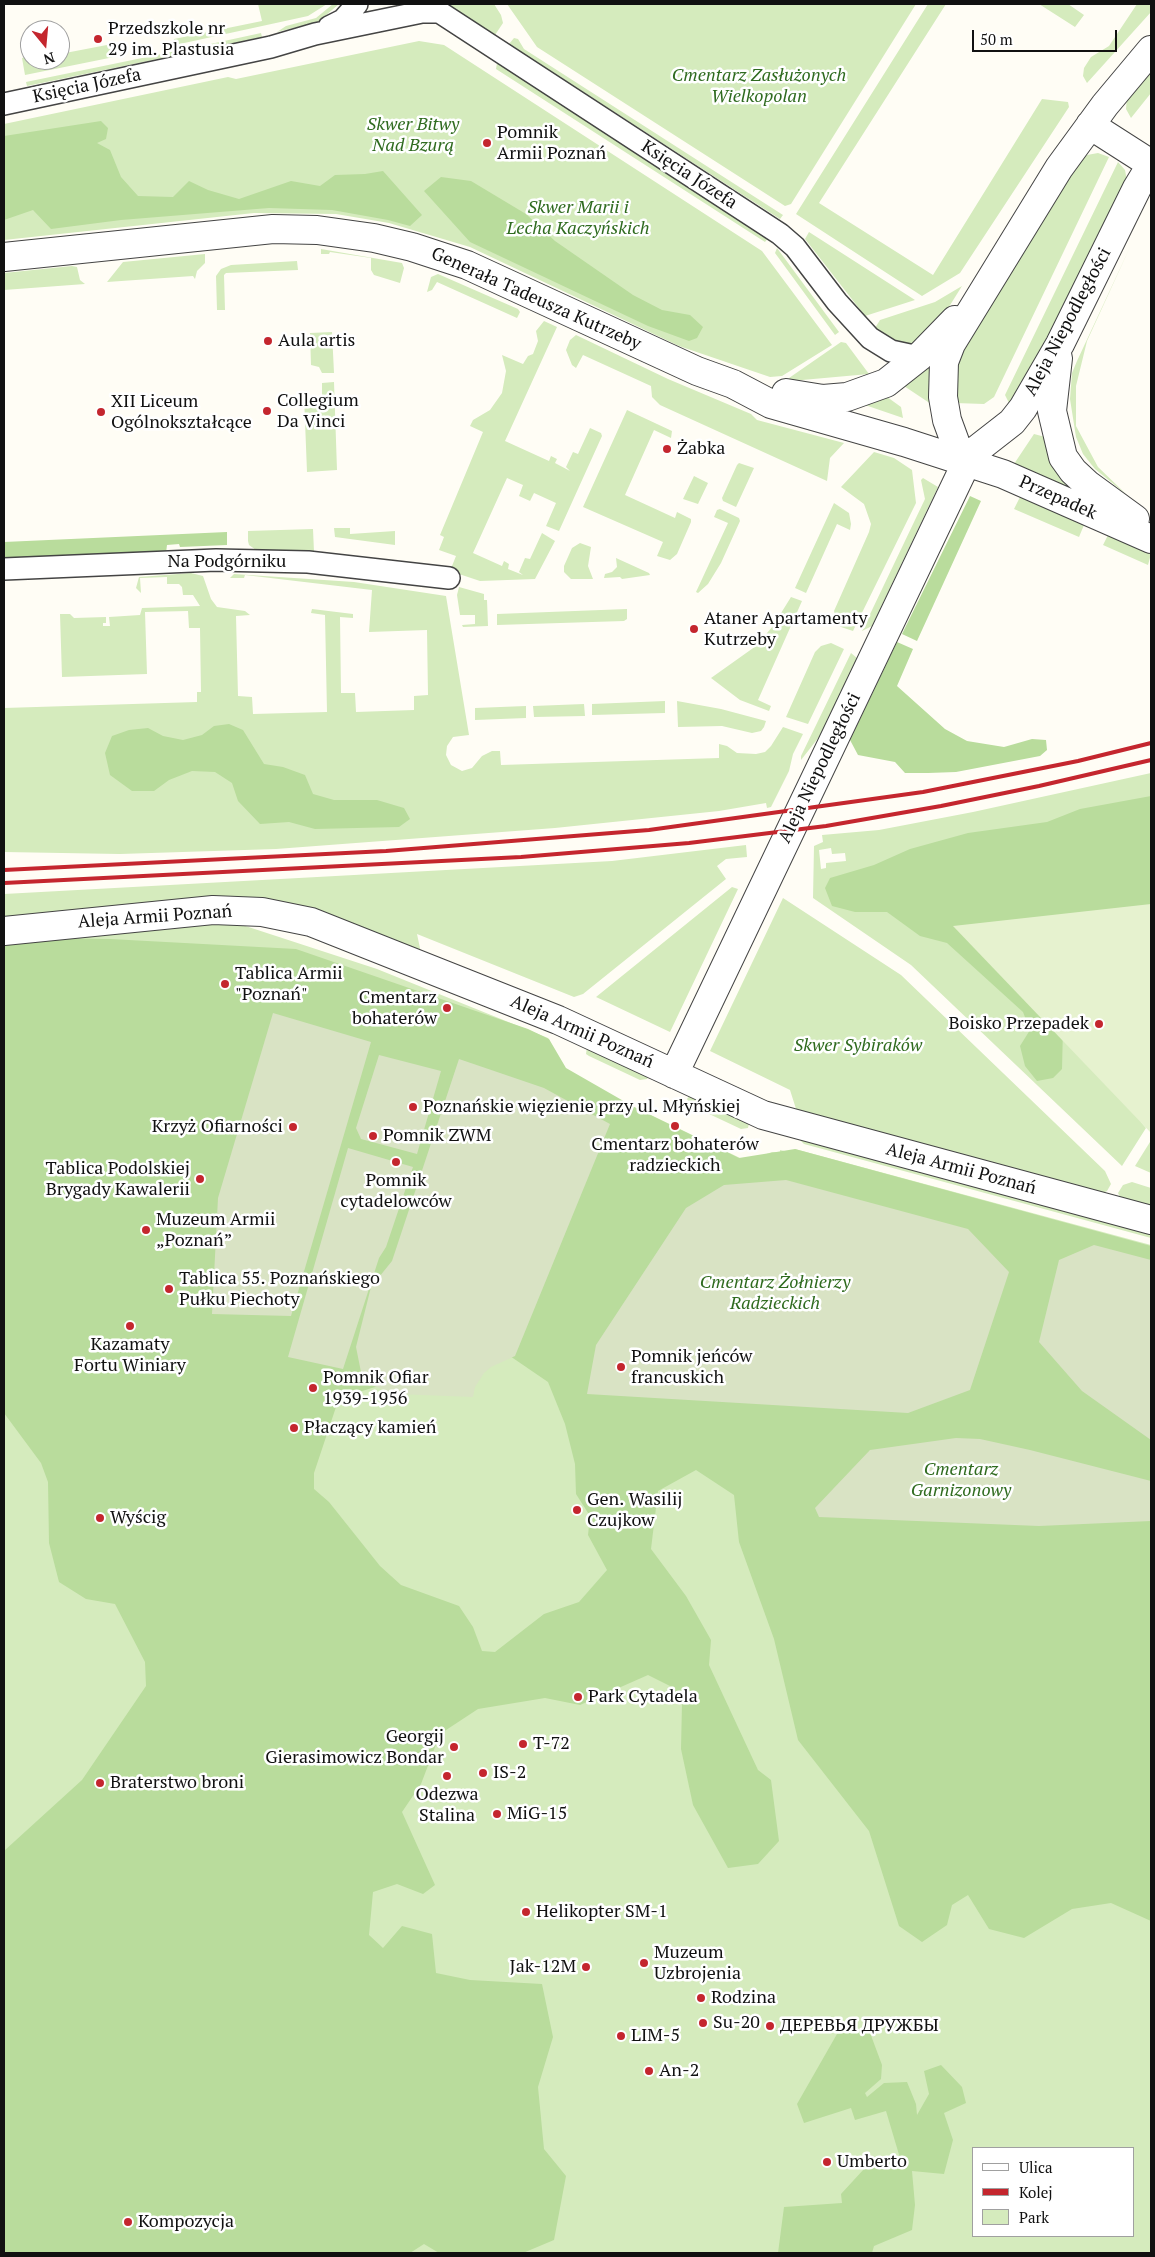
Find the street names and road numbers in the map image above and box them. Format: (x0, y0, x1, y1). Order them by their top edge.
street label: Księcia Józefa (31, 64, 143, 108)
street label: Księcia Józefa (637, 136, 741, 214)
street label: Generała Tadeusza Kutrzeby (428, 243, 644, 355)
street label: Aleja Niepodległości (1020, 244, 1116, 400)
street label: Przepadek (1016, 471, 1100, 525)
street label: Na Podgórniku (168, 551, 286, 573)
street label: Aleja Niepodległości (774, 689, 866, 847)
street label: Aleja Armii Poznań (77, 901, 233, 933)
street label: Aleja Armii Poznań (507, 991, 657, 1073)
street label: Aleja Armii Poznań (884, 1139, 1038, 1199)

